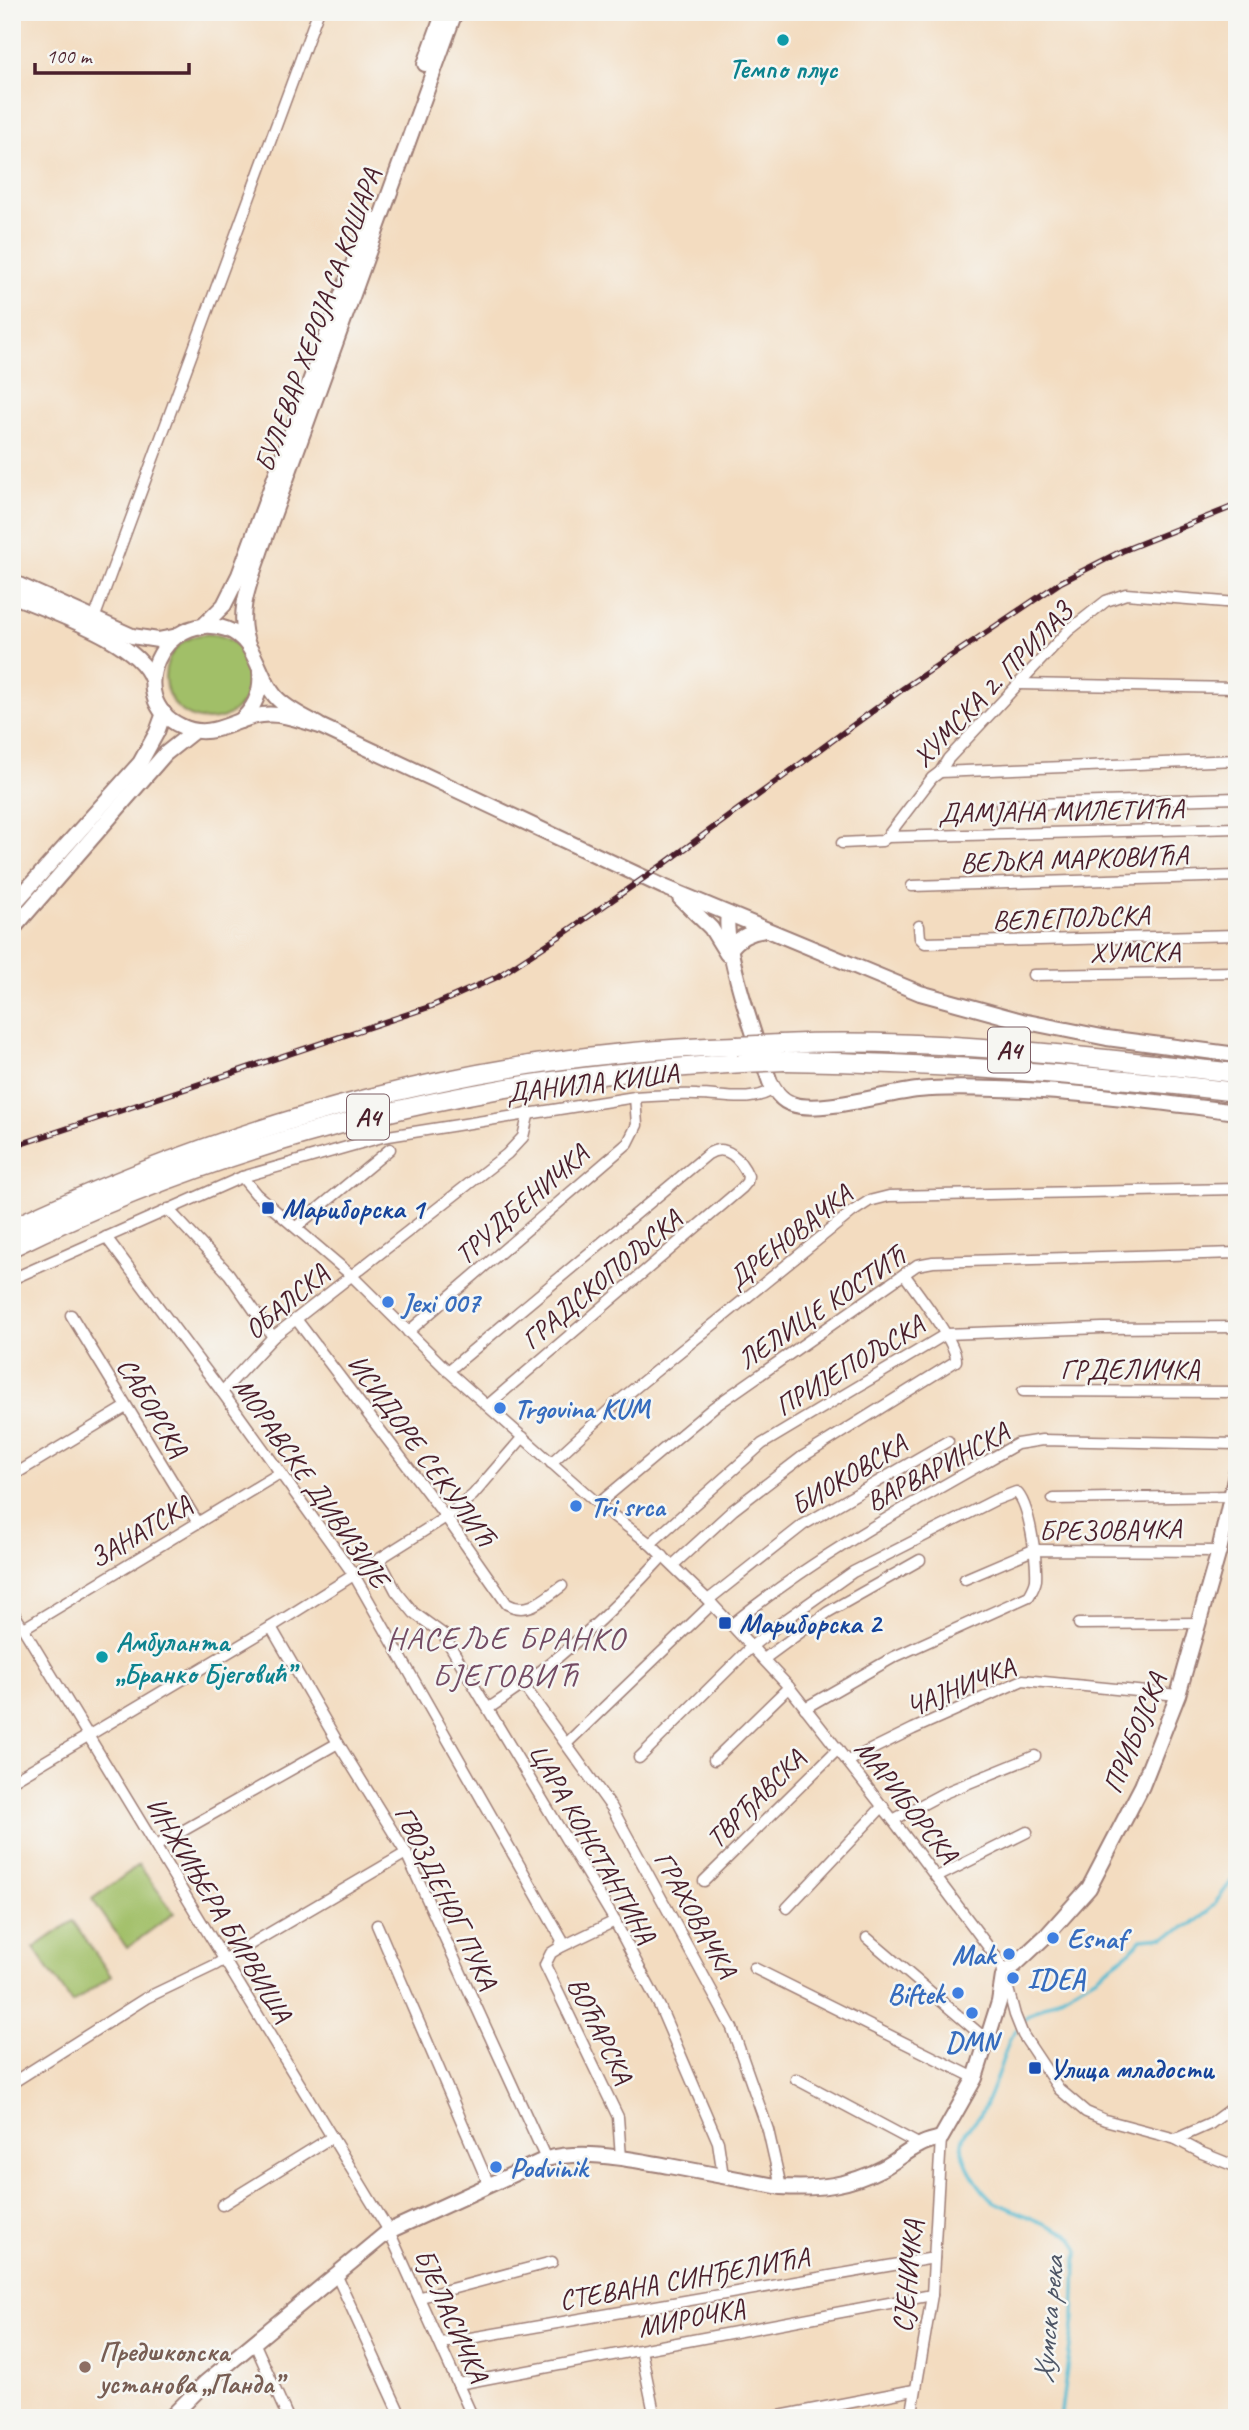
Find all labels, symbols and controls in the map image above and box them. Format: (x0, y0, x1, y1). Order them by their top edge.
scale bar (35, 32, 189, 76)
marker: Темпо плус (775, 32, 791, 48)
text: 100 m (46, 43, 93, 69)
place label: Темпо плус (729, 51, 838, 86)
street label: БУЛЕВАР ХЕРОЈА СА КОШАРА (246, 163, 389, 477)
street label: ХУМСКА 2. ПРИЛАЗ (905, 593, 1082, 774)
street label: ДАМЈАНА МИЛЕТИЋА (938, 791, 1186, 830)
street label: ВЕЉКА МАРКОВИЋА (960, 837, 1190, 880)
street label: ВЕЛЕПОЉСКА (992, 897, 1152, 938)
street label: ХУМСКА (1090, 933, 1181, 970)
road number: A4 (988, 1028, 1030, 1072)
street label: ДАНИЛА КИША (504, 1054, 681, 1110)
road number: A4 (347, 1094, 389, 1140)
street label: ТРУДБЕНИЧКА (447, 1135, 597, 1272)
street label: ДРЕНОВАЧКА (720, 1176, 860, 1296)
place label: Мариборска 1 (282, 1191, 427, 1226)
marker: Мариборска 1 (260, 1200, 276, 1216)
street label: ГРАДСКОПОЉСКА (514, 1201, 690, 1357)
street label: ЛЕЛИЦЕ КОСТИЋ (730, 1237, 914, 1377)
street label: ОБАЛСКА (237, 1255, 336, 1347)
place label: Jexi 007 (400, 1285, 482, 1320)
marker: Jexi 007 (380, 1294, 396, 1310)
street label: ПРИЈЕПОЉСКА (768, 1306, 932, 1424)
street label: ИСИДОРЕ СЕКУЛИЋ (340, 1347, 504, 1555)
street label: САБОРСКА (109, 1351, 196, 1464)
street label: ГРДЕЛИЧКА (1060, 1352, 1201, 1387)
street label: МОРАВСКЕ ДИВИЗИЈЕ (226, 1370, 399, 1596)
place label: Trgovina KUM (514, 1391, 652, 1426)
marker: Trgovina KUM (492, 1400, 508, 1416)
street label: ВАРВАРИНСКА (860, 1413, 1016, 1519)
street label: БИОКОВСКА (784, 1425, 914, 1523)
street label: ЗАНАТСКА (83, 1487, 199, 1576)
place label: Tri srca (590, 1489, 667, 1524)
marker: Tri srca (568, 1498, 584, 1514)
street label: БРЕЗОВАЧКА (1039, 1511, 1183, 1548)
place label: Мариборска 2 (739, 1606, 883, 1641)
marker: Мариборска 2 (717, 1615, 733, 1631)
district label: НАСЕЉЕ БРАНКО БЈЕГОВИЋ (386, 1618, 627, 1696)
place label: Амбуланта „Бранко Бјеговић” (116, 1624, 300, 1691)
marker: Амбуланта „Бранко Бјеговић” (94, 1649, 110, 1665)
street label: ЧАЈНИЧКА (901, 1649, 1020, 1724)
street label: ПРИБОЈСКА (1095, 1666, 1175, 1798)
street label: МАРИБОРСКА (847, 1732, 967, 1872)
street label: ЦАРА КОНСТАНТИНА (521, 1737, 665, 1950)
street label: ТВРЂАВСКА (698, 1741, 813, 1855)
street label: ИНЖИЊЕРА БИРВИША (139, 1790, 301, 2029)
street label: ГВОЗДЕНОГ ПУКА (387, 1800, 506, 1995)
street label: ГРАХОВАЧКА (646, 1845, 746, 1985)
place label: Esnaf (1067, 1921, 1132, 1956)
marker: Esnaf (1045, 1930, 1061, 1946)
place label: Mak (952, 1937, 998, 1972)
marker: Mak (1001, 1946, 1017, 1962)
place label: IDEA (1027, 1961, 1086, 1996)
marker: IDEA (1005, 1970, 1021, 1986)
street label: ВОЋАРСКА (560, 1971, 642, 2090)
place label: Biftek (887, 1976, 947, 2011)
marker: Biftek (950, 1985, 966, 2001)
marker: DMN (964, 2005, 980, 2021)
place label: DMN (946, 2024, 1002, 2059)
place label: Улица младости (1049, 2051, 1215, 2086)
marker: Улица младости (1027, 2060, 1043, 2076)
place label: Podvinik (510, 2150, 590, 2185)
marker: Podvinik (488, 2159, 504, 2175)
street label: СЈЕНИЧКА (884, 2217, 931, 2334)
street label: СТЕВАНА СИНЂЕЛИЋА (556, 2239, 814, 2318)
street label: БЈЕЛАСИЧКА (407, 2243, 497, 2389)
water label: Хумска река (1024, 2252, 1073, 2385)
street label: МИРОЧКА (635, 2290, 748, 2345)
place label: Предшколска установа „Панда” (96, 2334, 288, 2401)
marker: Предшколска установа „Панда” (77, 2359, 93, 2375)

